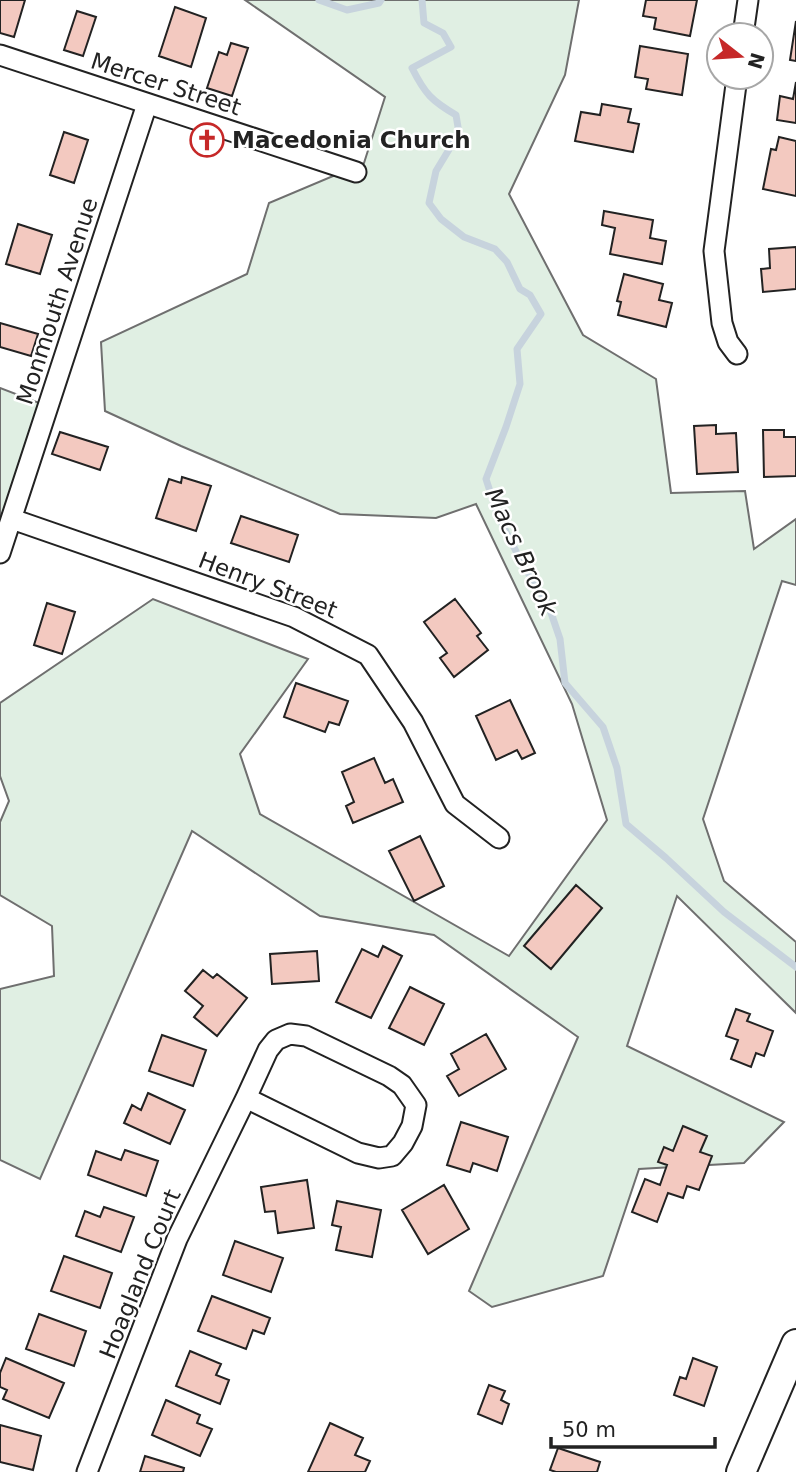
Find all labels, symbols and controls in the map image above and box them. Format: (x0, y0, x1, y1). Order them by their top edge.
north arrow (705, 21, 775, 91)
street label: Mercer Street (88, 47, 244, 121)
text: N (743, 50, 769, 72)
church icon: Macedonia Church (188, 121, 226, 159)
place label: Macedonia Church (232, 127, 471, 153)
street label: Monmouth Avenue (11, 194, 103, 408)
water label: Macs Brook (479, 483, 563, 622)
street label: Henry Street (195, 547, 341, 623)
street label: Hoagland Court (94, 1186, 186, 1362)
scale bar (551, 1406, 716, 1450)
text: 50 m (562, 1418, 616, 1442)

